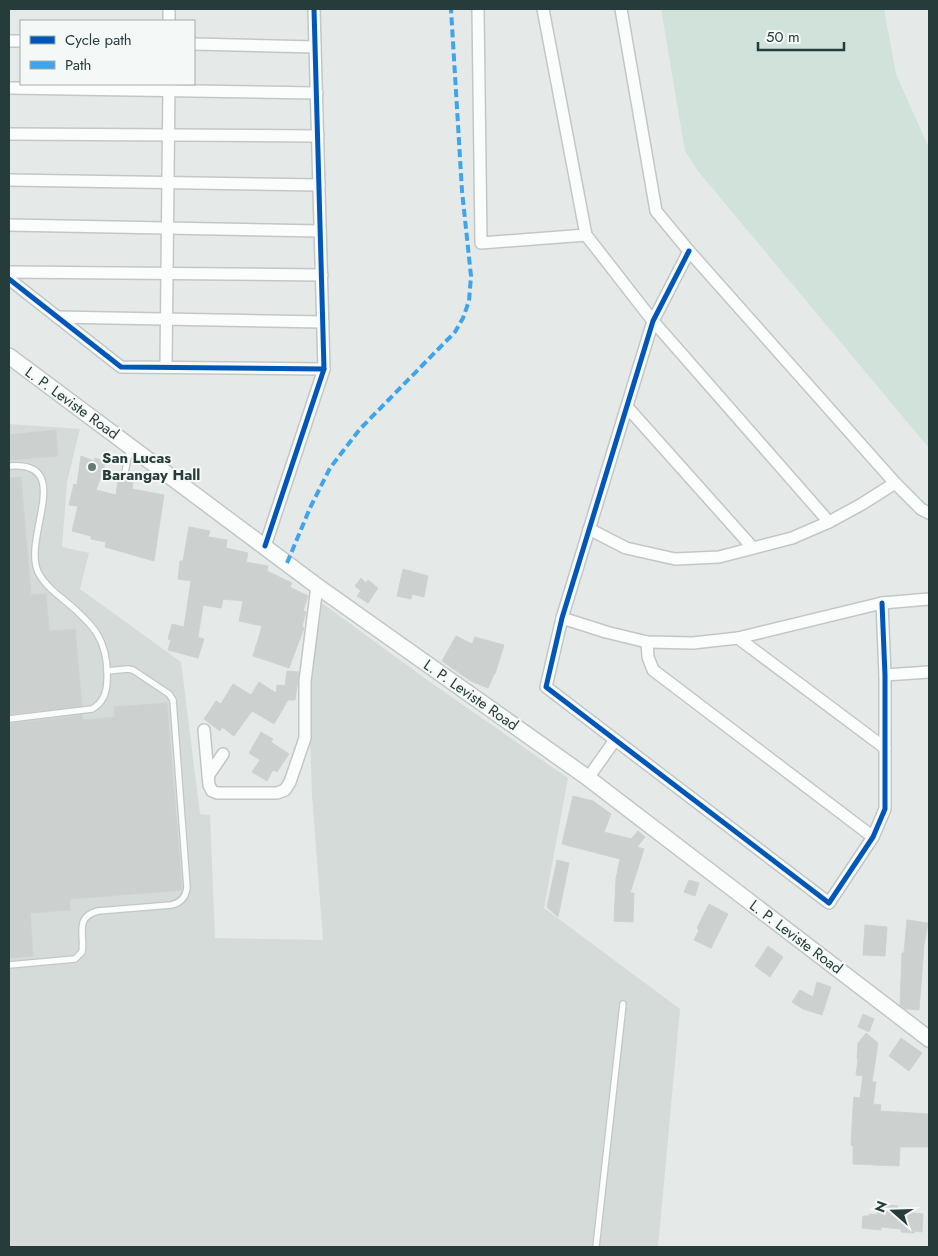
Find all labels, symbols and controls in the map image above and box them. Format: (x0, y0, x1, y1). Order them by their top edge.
legend (20, 20, 195, 85)
scale bar (758, 20, 844, 52)
text: 50 m (766, 26, 800, 48)
text: Cycle path (65, 29, 132, 51)
text: Path (65, 54, 91, 76)
street label: L. P. Leviste Road (20, 361, 124, 445)
place label: San Lucas Barangay Hall (102, 447, 200, 486)
marker: San Lucas Barangay Hall (86, 461, 98, 473)
street label: L. P. Leviste Road (419, 654, 523, 736)
street label: L. P. Leviste Road (745, 895, 847, 979)
north arrow (868, 1186, 918, 1236)
text: N (869, 1198, 892, 1215)

